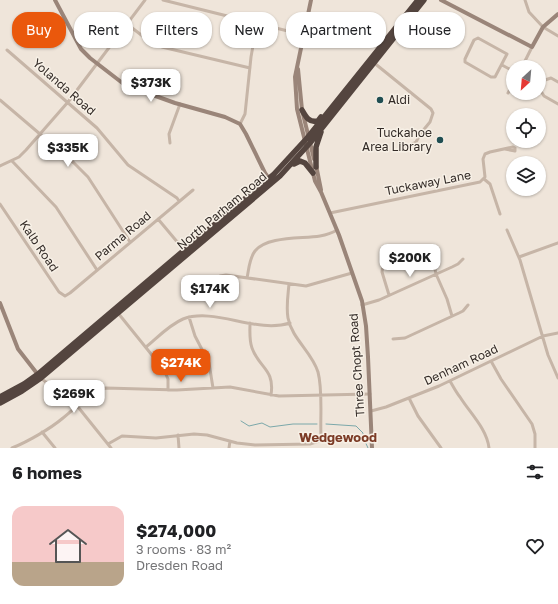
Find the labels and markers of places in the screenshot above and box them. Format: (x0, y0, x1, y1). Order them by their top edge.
pin: $373K (123, 69, 179, 103)
place label: Aldi (388, 92, 410, 107)
marker: Aldi (375, 95, 385, 105)
place label: Tuckahoe Area Library (362, 125, 432, 154)
pin: $335K (40, 134, 96, 168)
marker: Tuckahoe Area Library (435, 135, 445, 145)
pin: $200K (382, 244, 438, 278)
pin: $174K (182, 275, 238, 309)
pin: $274K (153, 349, 209, 383)
pin: $269K (46, 380, 102, 414)

